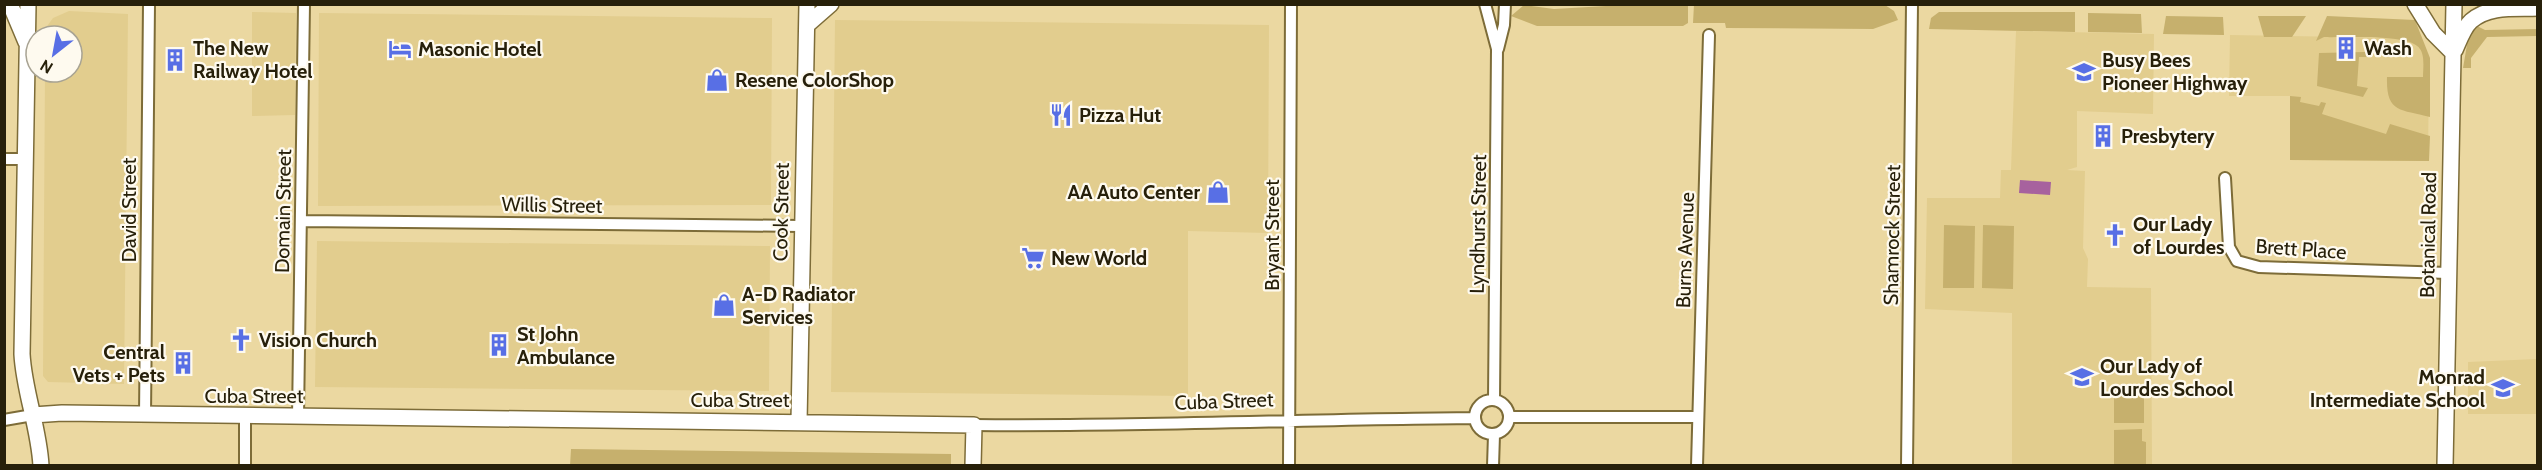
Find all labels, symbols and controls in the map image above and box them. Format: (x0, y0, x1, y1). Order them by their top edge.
north arrow (24, 24, 84, 84)
building icon: Wash (2333, 35, 2359, 61)
place label: The New Railway Hotel (193, 36, 313, 83)
hotel icon: Masonic Hotel (387, 36, 413, 62)
place label: Wash (2364, 36, 2412, 60)
place label: Masonic Hotel (418, 37, 542, 61)
building icon: The New Railway Hotel (162, 47, 188, 73)
place label: Busy Bees Pioneer Highway (2102, 48, 2248, 95)
text: N (37, 55, 56, 77)
school or university icon: Busy Bees Pioneer Highway (2071, 59, 2097, 85)
shop icon: Resene ColorShop (704, 67, 730, 93)
place label: Resene ColorShop (735, 68, 894, 92)
restaurant icon: Pizza Hut (1048, 102, 1074, 128)
place label: Pizza Hut (1079, 103, 1161, 127)
building icon: Presbytery (2090, 123, 2116, 149)
place label: Presbytery (2121, 124, 2215, 148)
street label: Domain Street (270, 149, 296, 273)
street label: Lyndhurst Street (1465, 154, 1491, 294)
street label: David Street (117, 157, 141, 262)
street label: Cook Street (768, 162, 794, 262)
street label: Shamrock Street (1879, 164, 1905, 305)
street label: Botanical Road (2415, 172, 2441, 298)
shop icon: AA Auto Center (1205, 179, 1231, 205)
street label: Bryant Street (1260, 179, 1284, 291)
place label: AA Auto Center (1068, 180, 1200, 204)
street label: Willis Street (501, 192, 603, 218)
street label: Burns Avenue (1671, 192, 1699, 308)
place label: Our Lady of Lourdes (2133, 212, 2225, 259)
church icon: Our Lady of Lourdes (2102, 222, 2128, 248)
street label: Brett Place (2255, 234, 2347, 264)
supermarket icon: New World (1020, 245, 1046, 271)
place label: New World (1051, 246, 1147, 270)
place label: A-D Radiator Services (742, 282, 855, 329)
shop icon: A-D Radiator Services (711, 292, 737, 318)
place label: St John Ambulance (517, 322, 615, 369)
church icon: Vision Church (228, 327, 254, 353)
place label: Vision Church (259, 328, 377, 352)
building icon: St John Ambulance (486, 332, 512, 358)
place label: Central Vets + Pets (73, 340, 165, 387)
building icon: Central Vets + Pets (170, 350, 196, 376)
place label: Our Lady of Lourdes School (2100, 354, 2233, 401)
school or university icon: Our Lady of Lourdes School (2069, 364, 2095, 390)
place label: Monrad Intermediate School (2310, 365, 2485, 412)
school or university icon: Monrad Intermediate School (2490, 375, 2516, 401)
street label: Cuba Street (204, 384, 304, 408)
street label: Cuba Street (1174, 387, 1274, 415)
street label: Cuba Street (690, 388, 790, 412)

